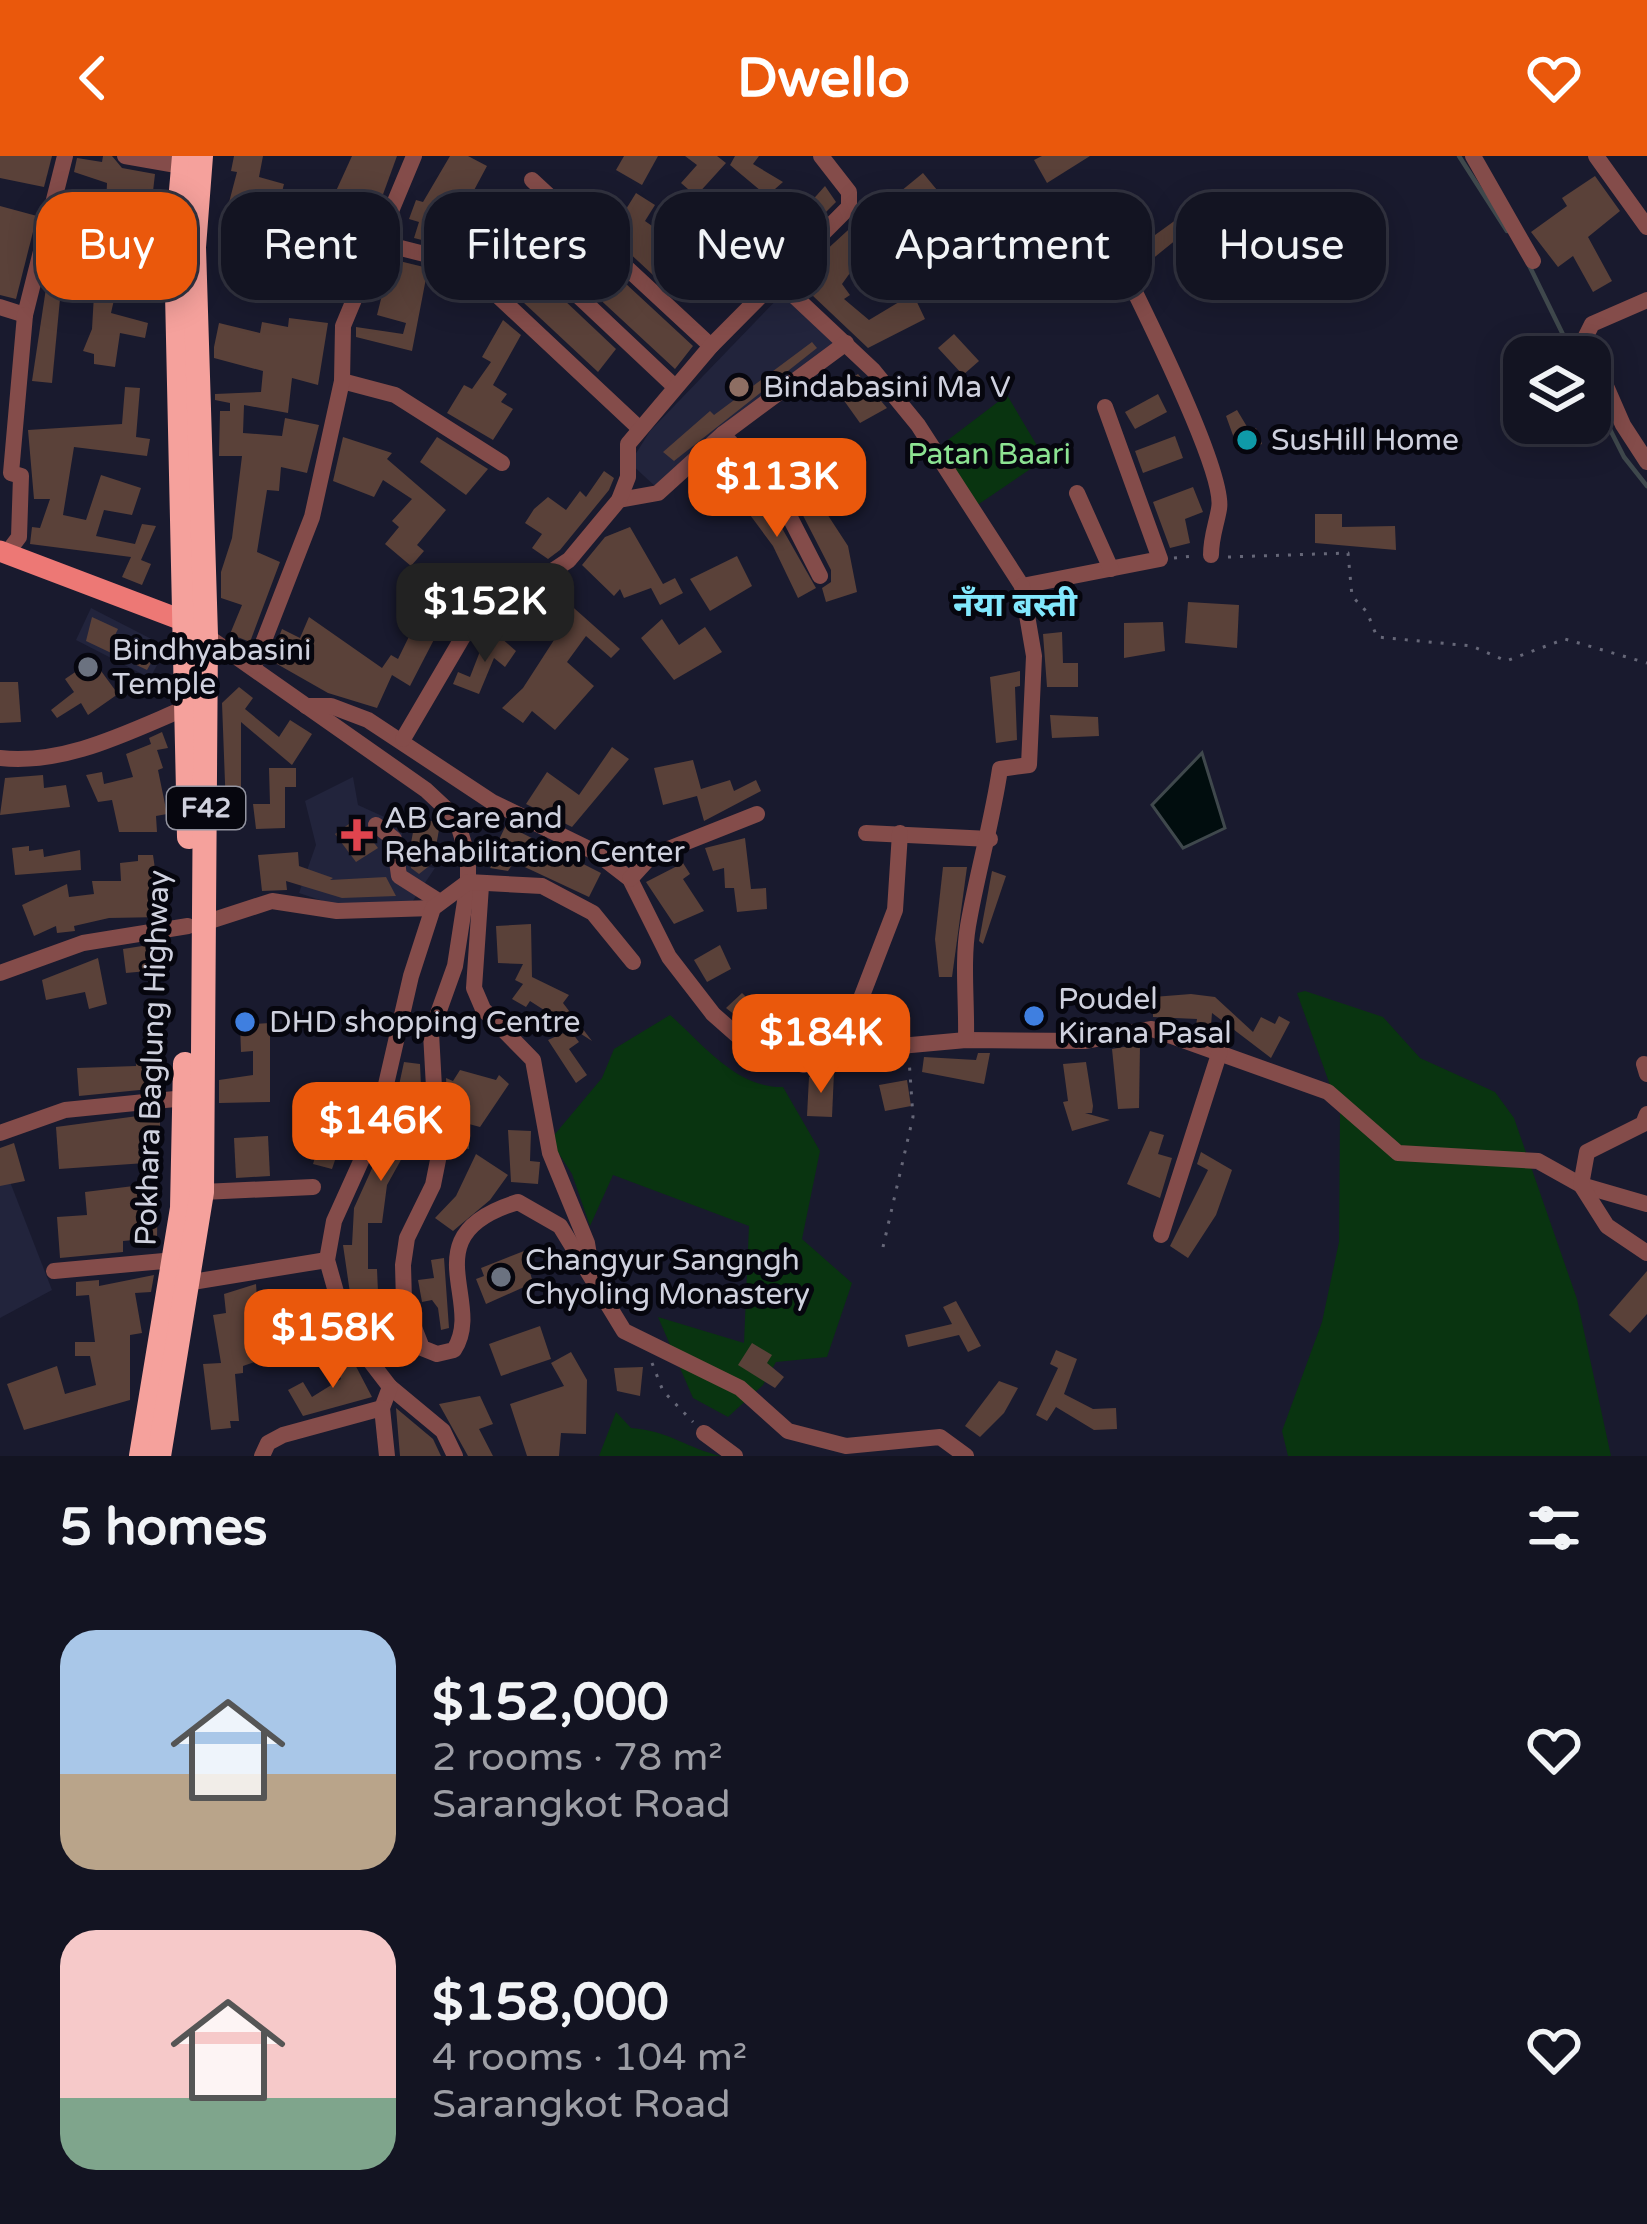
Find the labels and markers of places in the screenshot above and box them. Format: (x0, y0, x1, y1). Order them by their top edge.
place label: Bindabasini Ma V (763, 369, 1011, 406)
marker: Bindabasini Ma V (726, 374, 752, 400)
place label: SusHill Home (1271, 422, 1459, 459)
marker: SusHill Home (1234, 427, 1260, 453)
pin: $113K (693, 438, 861, 540)
pin: $152K (401, 563, 569, 665)
place label: Bindhyabasini Temple (112, 632, 311, 703)
marker: Bindhyabasini Temple (75, 654, 101, 680)
place label: AB Care and Rehabilitation Center (384, 800, 685, 871)
marker: AB Care and Rehabilitation Center (341, 819, 373, 851)
place label: Poudel Kirana Pasal (1058, 981, 1232, 1052)
pin: $184K (737, 994, 905, 1096)
marker: Poudel Kirana Pasal (1021, 1003, 1047, 1029)
place label: DHD shopping Centre (269, 1004, 581, 1041)
marker: DHD shopping Centre (232, 1009, 258, 1035)
pin: $146K (297, 1082, 465, 1184)
place label: Changyur Sangngh Chyoling Monastery (525, 1242, 810, 1313)
marker: Changyur Sangngh Chyoling Monastery (488, 1264, 514, 1290)
pin: $158K (249, 1289, 417, 1391)

